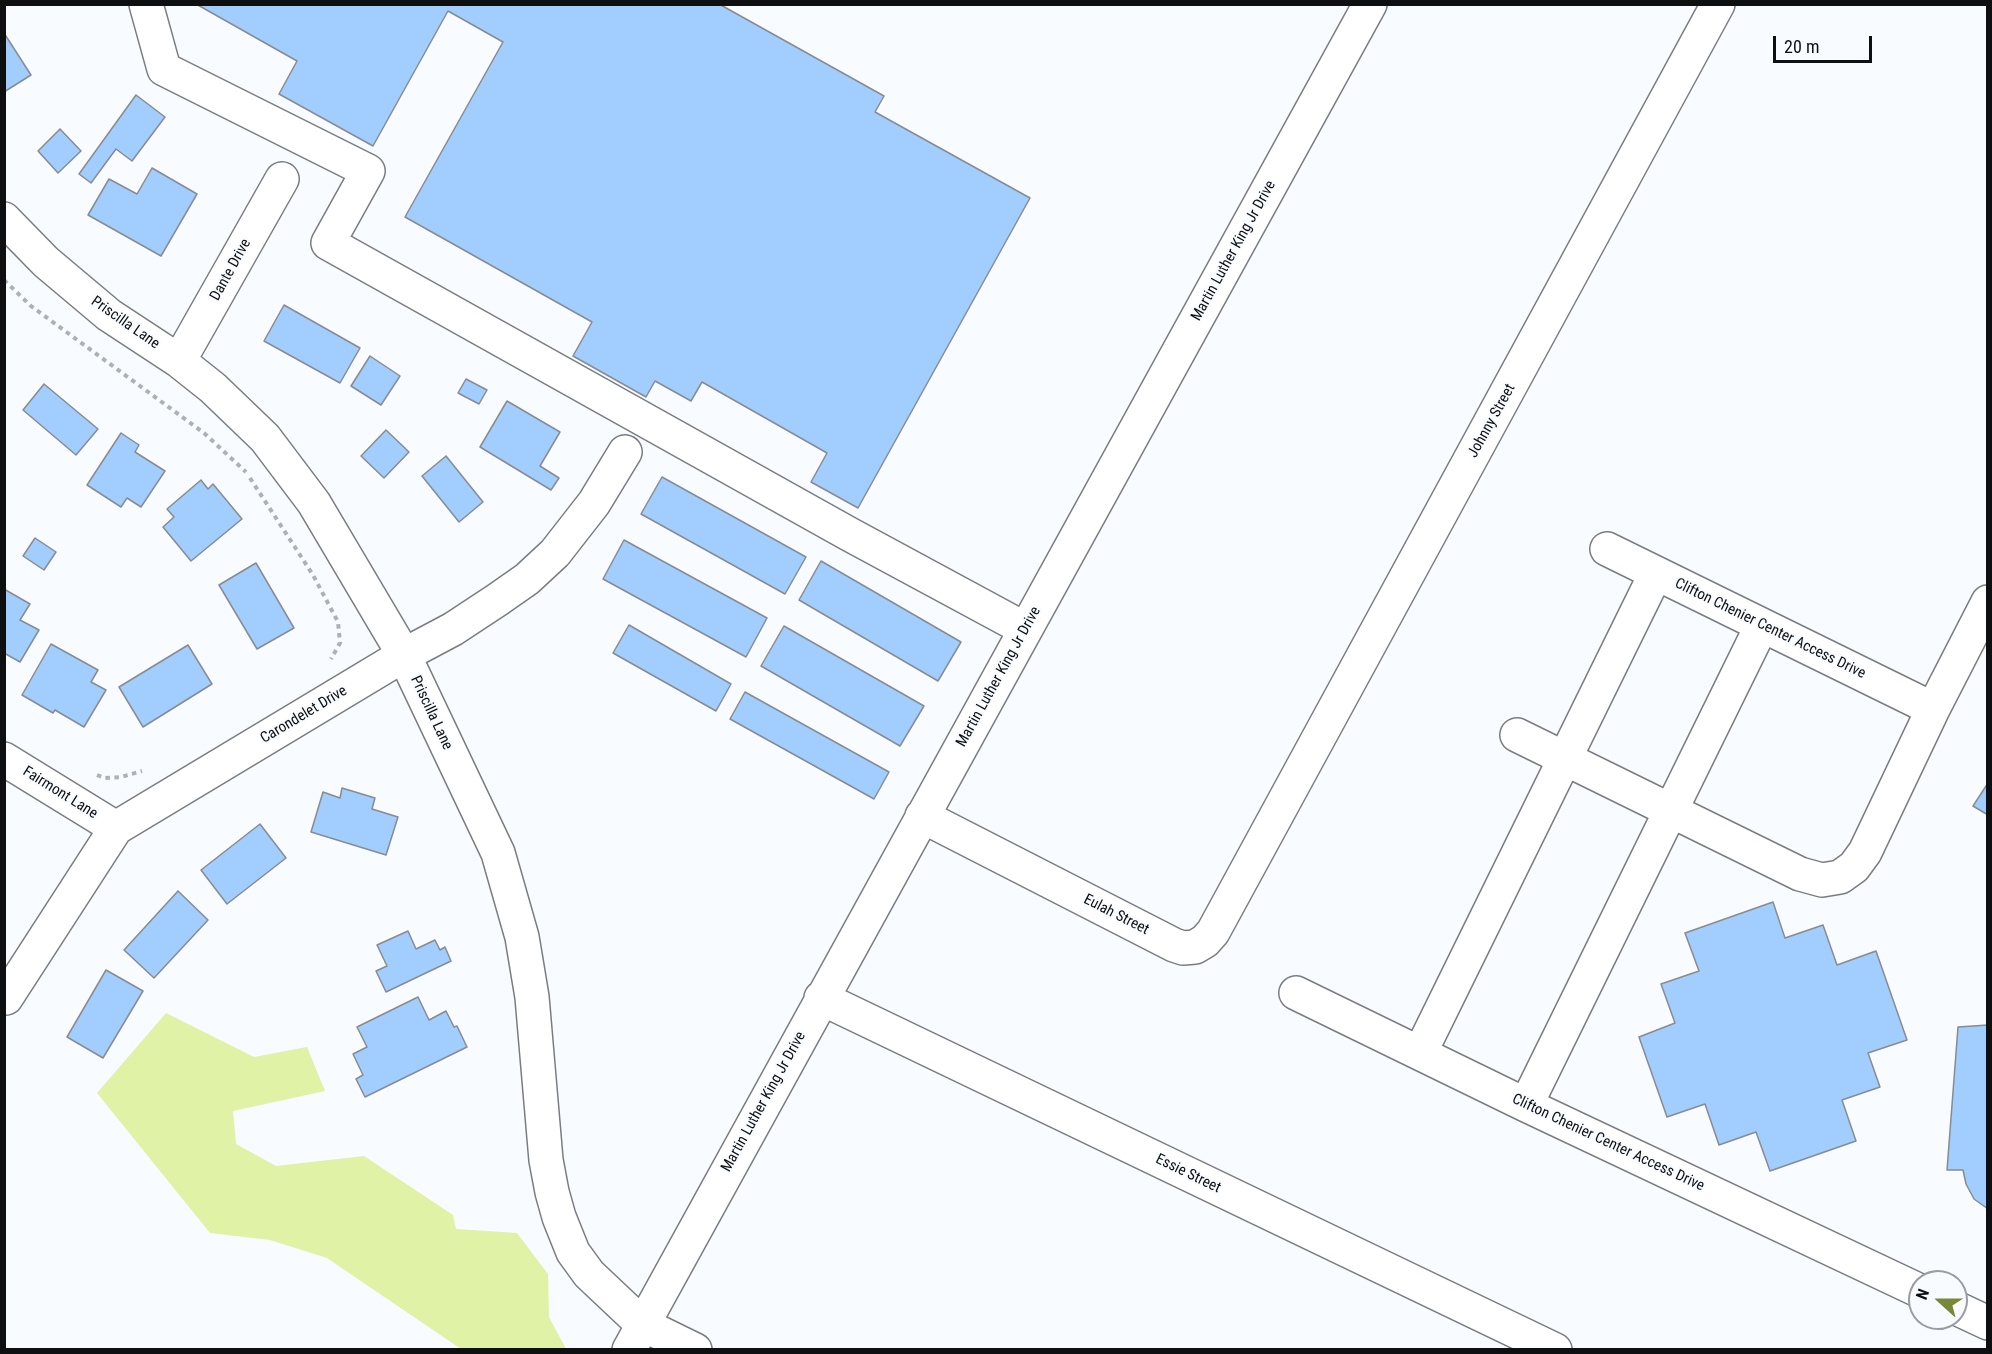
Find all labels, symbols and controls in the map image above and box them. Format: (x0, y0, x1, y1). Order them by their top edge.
scale bar (1776, 24, 1875, 62)
text: 20 m (1784, 36, 1819, 57)
street label: Martin Luther King Jr Drive (1188, 178, 1280, 324)
street label: Dante Drive (207, 236, 255, 304)
street label: Priscilla Lane (87, 293, 163, 353)
street label: Johnny Street (1464, 381, 1520, 461)
street label: Clifton Chenier Center Access Drive (1672, 575, 1868, 683)
street label: Martin Luther King Jr Drive (953, 604, 1045, 750)
street label: Priscilla Lane (406, 673, 456, 753)
street label: Carondelet Drive (258, 682, 350, 748)
street label: Fairmont Lane (19, 763, 101, 823)
street label: Eulah Street (1080, 891, 1152, 939)
street label: Martin Luther King Jr Drive (718, 1029, 810, 1175)
street label: Clifton Chenier Center Access Drive (1509, 1090, 1707, 1196)
street label: Essie Street (1153, 1151, 1223, 1197)
north arrow (1908, 1270, 1968, 1330)
text: N (1912, 1286, 1933, 1302)

